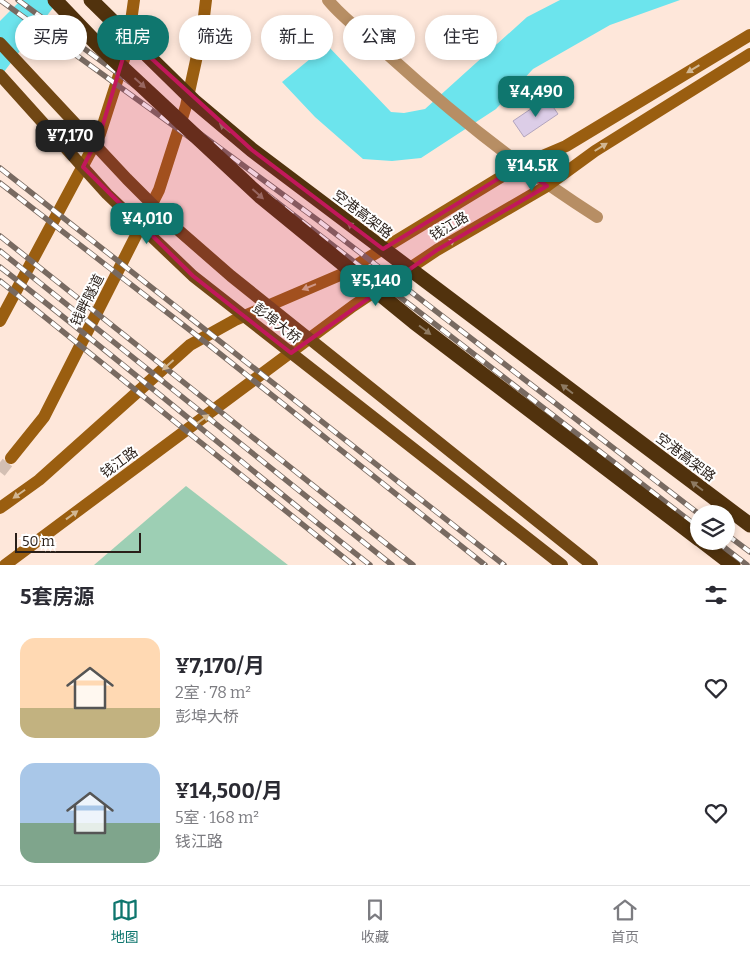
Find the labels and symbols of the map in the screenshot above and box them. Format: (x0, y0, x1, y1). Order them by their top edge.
one-way arrow (687, 64, 700, 74)
pin: ¥4,490 (495, 76, 577, 118)
one-way arrow (134, 77, 147, 88)
pin: ¥7,170 (29, 120, 111, 162)
one-way arrow (219, 122, 232, 133)
one-way arrow (595, 142, 608, 152)
pin: ¥14.5K (491, 150, 573, 192)
street label: 空港高架路 (330, 187, 396, 242)
one-way arrow (252, 188, 264, 200)
pin: ¥4,010 (106, 202, 188, 245)
street label: 钱江路 (427, 208, 472, 245)
one-way arrow (347, 222, 360, 233)
one-way arrow (442, 239, 457, 247)
pin: ¥5,140 (335, 264, 417, 307)
street label: 钱畔隧道 (67, 271, 108, 329)
one-way arrow (301, 283, 316, 291)
street label: 彭埠大桥 (249, 299, 304, 347)
one-way arrow (418, 325, 432, 335)
one-way arrow (162, 359, 174, 370)
one-way arrow (561, 383, 574, 394)
one-way arrow (196, 413, 209, 424)
street label: 空港高架路 (653, 430, 719, 485)
street label: 钱江路 (97, 443, 141, 482)
one-way arrow (690, 481, 704, 491)
one-way arrow (12, 489, 26, 499)
one-way arrow (66, 510, 79, 520)
scale bar (15, 530, 141, 553)

